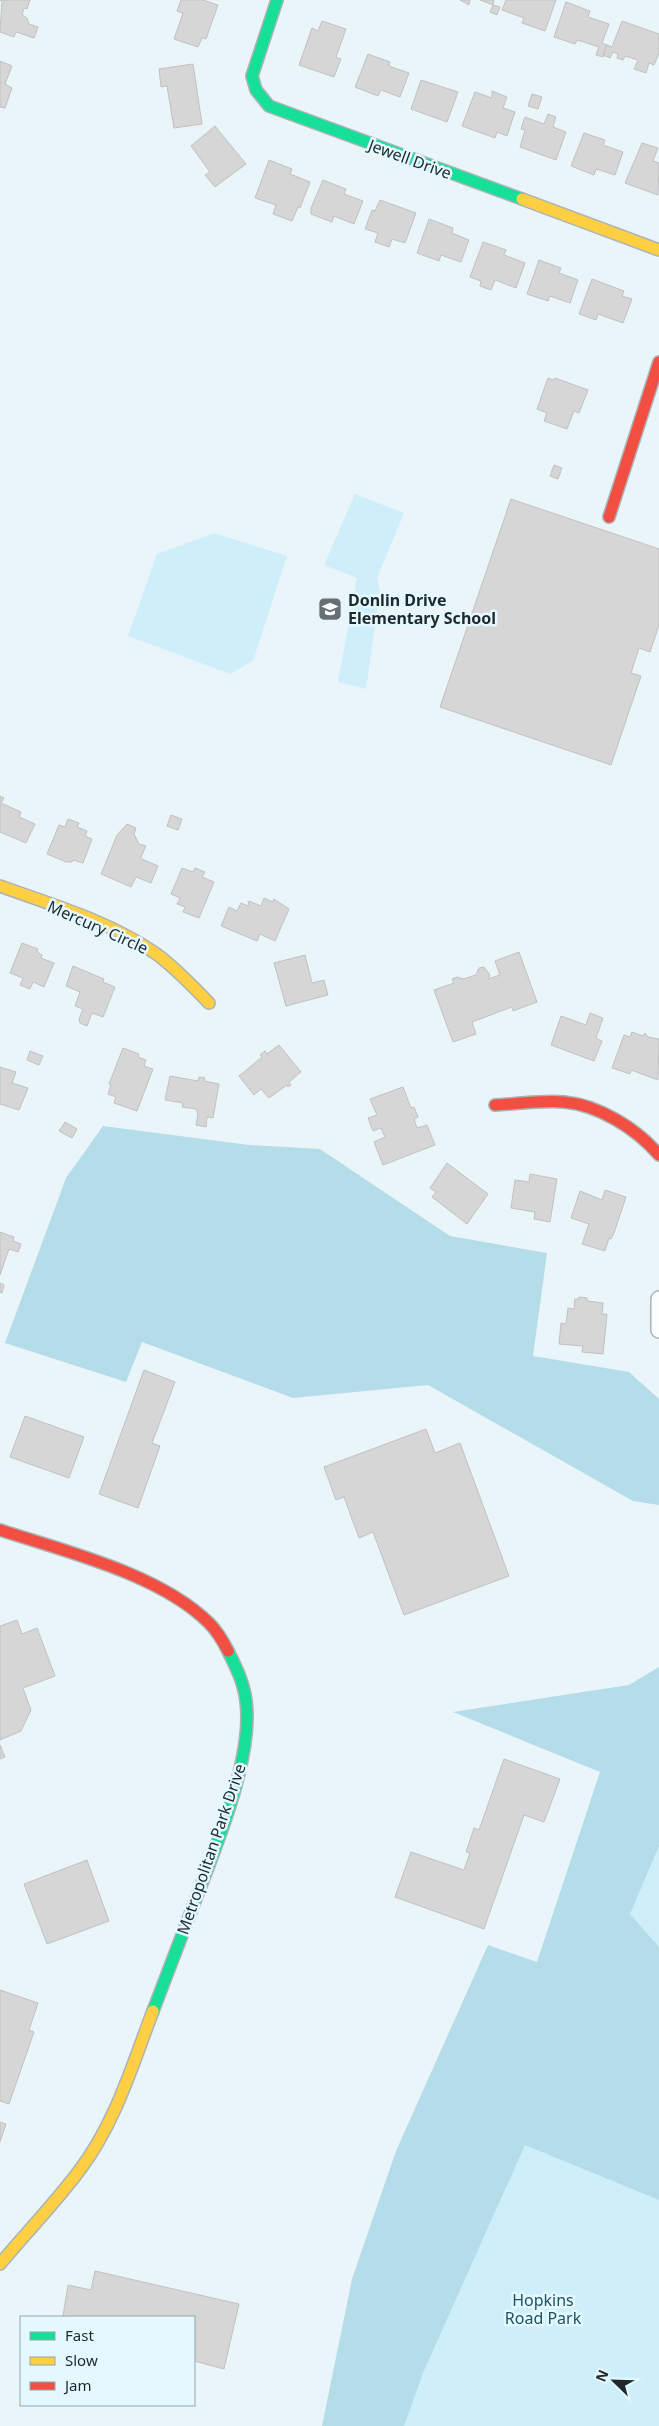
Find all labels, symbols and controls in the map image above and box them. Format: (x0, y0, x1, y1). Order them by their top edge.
street label: Jewell Drive (364, 133, 454, 184)
place label: Donlin Drive Elementary School (348, 589, 496, 629)
school or university icon: Donlin Drive Elementary School (317, 596, 343, 622)
street label: Mercury Circle (44, 895, 152, 959)
street label: Metropolitan Park Drive (171, 1761, 251, 1937)
park label: Hopkins Road Park (505, 2289, 582, 2329)
legend (20, 2316, 195, 2406)
text: Fast (65, 2325, 94, 2345)
text: Slow (65, 2350, 98, 2370)
north arrow (589, 2356, 639, 2406)
text: N (591, 2367, 613, 2385)
text: Jam (63, 2375, 92, 2395)

